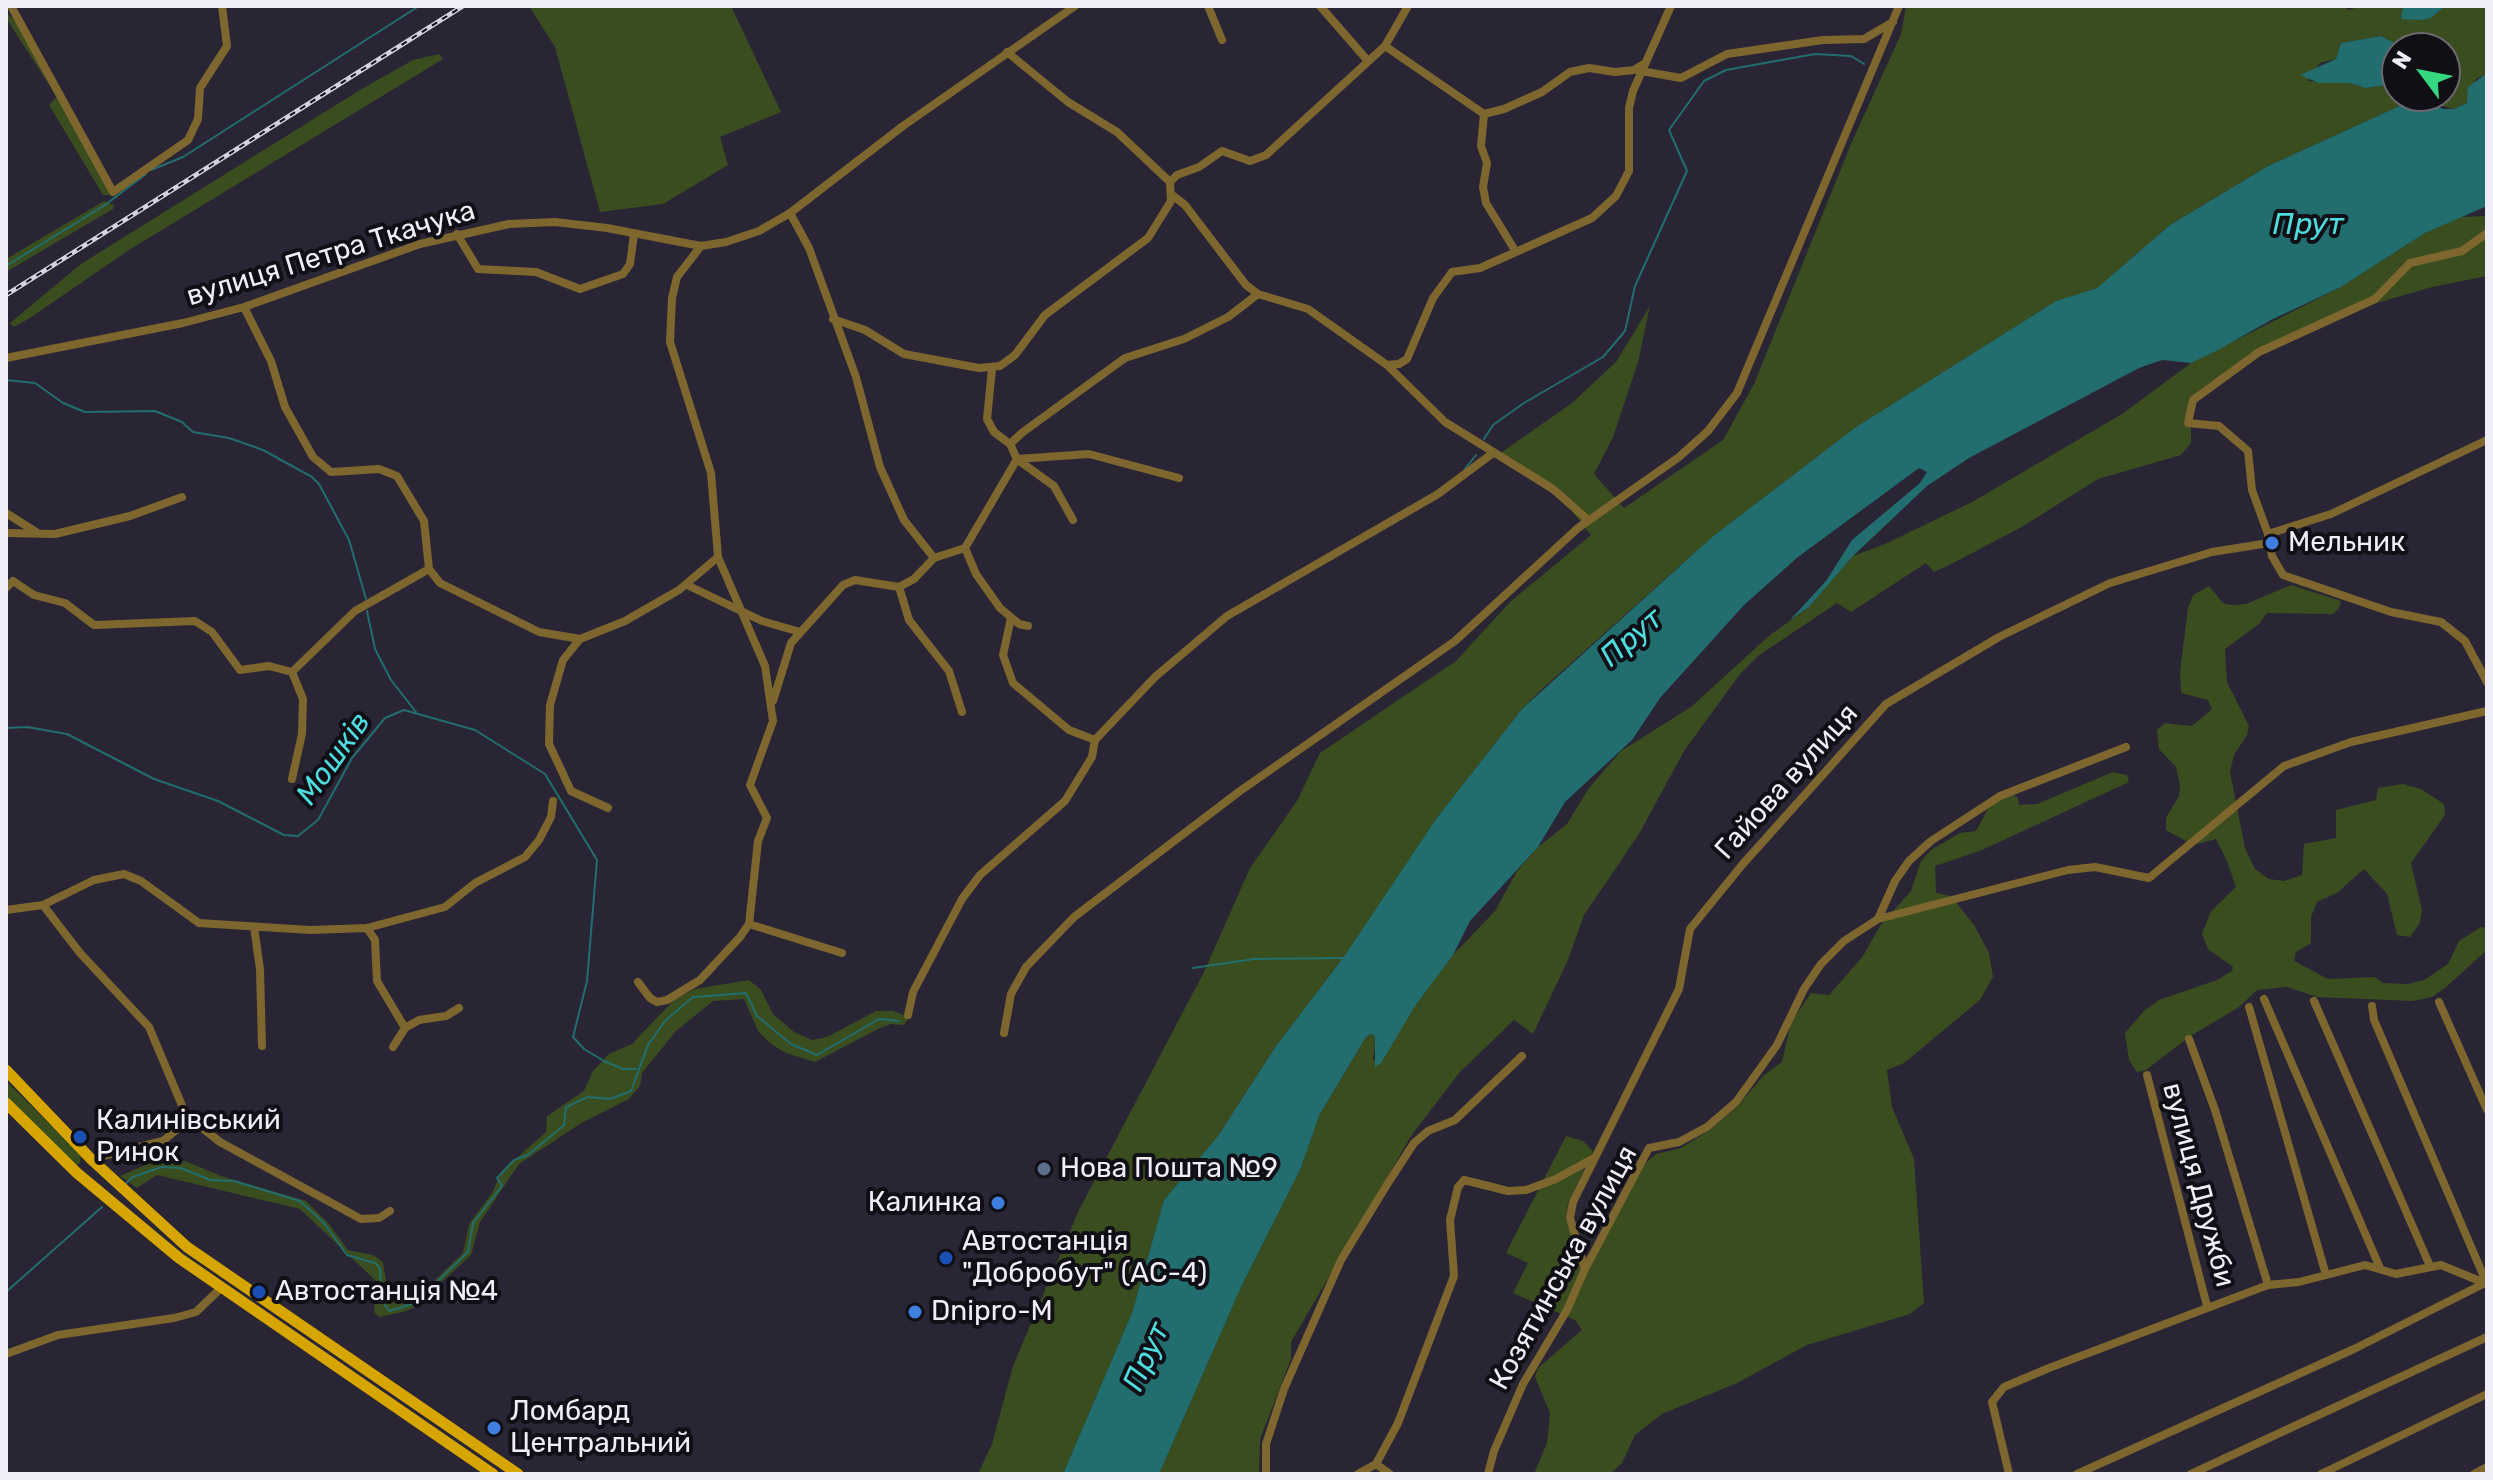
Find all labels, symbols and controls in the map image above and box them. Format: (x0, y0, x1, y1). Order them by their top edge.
north arrow (2381, 32, 2461, 112)
text: N (2386, 46, 2418, 74)
street label: вулиця Петра Ткачука (183, 194, 479, 314)
water label: Прут (2273, 207, 2343, 243)
place label: Мельник (2288, 526, 2405, 560)
marker: Мельник (2263, 534, 2281, 552)
water label: Прут (1594, 601, 1670, 675)
street label: Гайова вулиця (1709, 697, 1865, 867)
water label: Мошків (289, 706, 379, 812)
street label: вулиця Дружби (2155, 1079, 2241, 1291)
place label: Калинівський Ринок (96, 1104, 281, 1170)
marker: Калинівський Ринок (71, 1128, 89, 1146)
street label: Козятинська вулиця (1483, 1140, 1645, 1396)
place label: Нова Пошта №9 (1060, 1152, 1278, 1186)
marker: Нова Пошта №9 (1035, 1160, 1053, 1178)
place label: Калинка (868, 1186, 982, 1220)
marker: Калинка (989, 1194, 1007, 1212)
place label: Автостанція "Добробут" (АС-4) (962, 1225, 1207, 1291)
marker: Автостанція "Добробут" (АС-4) (937, 1249, 955, 1267)
place label: Автостанція №4 (275, 1275, 498, 1309)
marker: Автостанція №4 (250, 1283, 268, 1301)
place label: Dnipro-M (931, 1295, 1053, 1329)
marker: Dnipro-M (906, 1303, 924, 1321)
water label: Прут (1116, 1317, 1178, 1397)
place label: Ломбард Центральний (510, 1395, 691, 1461)
marker: Ломбард Центральний (485, 1419, 503, 1437)

